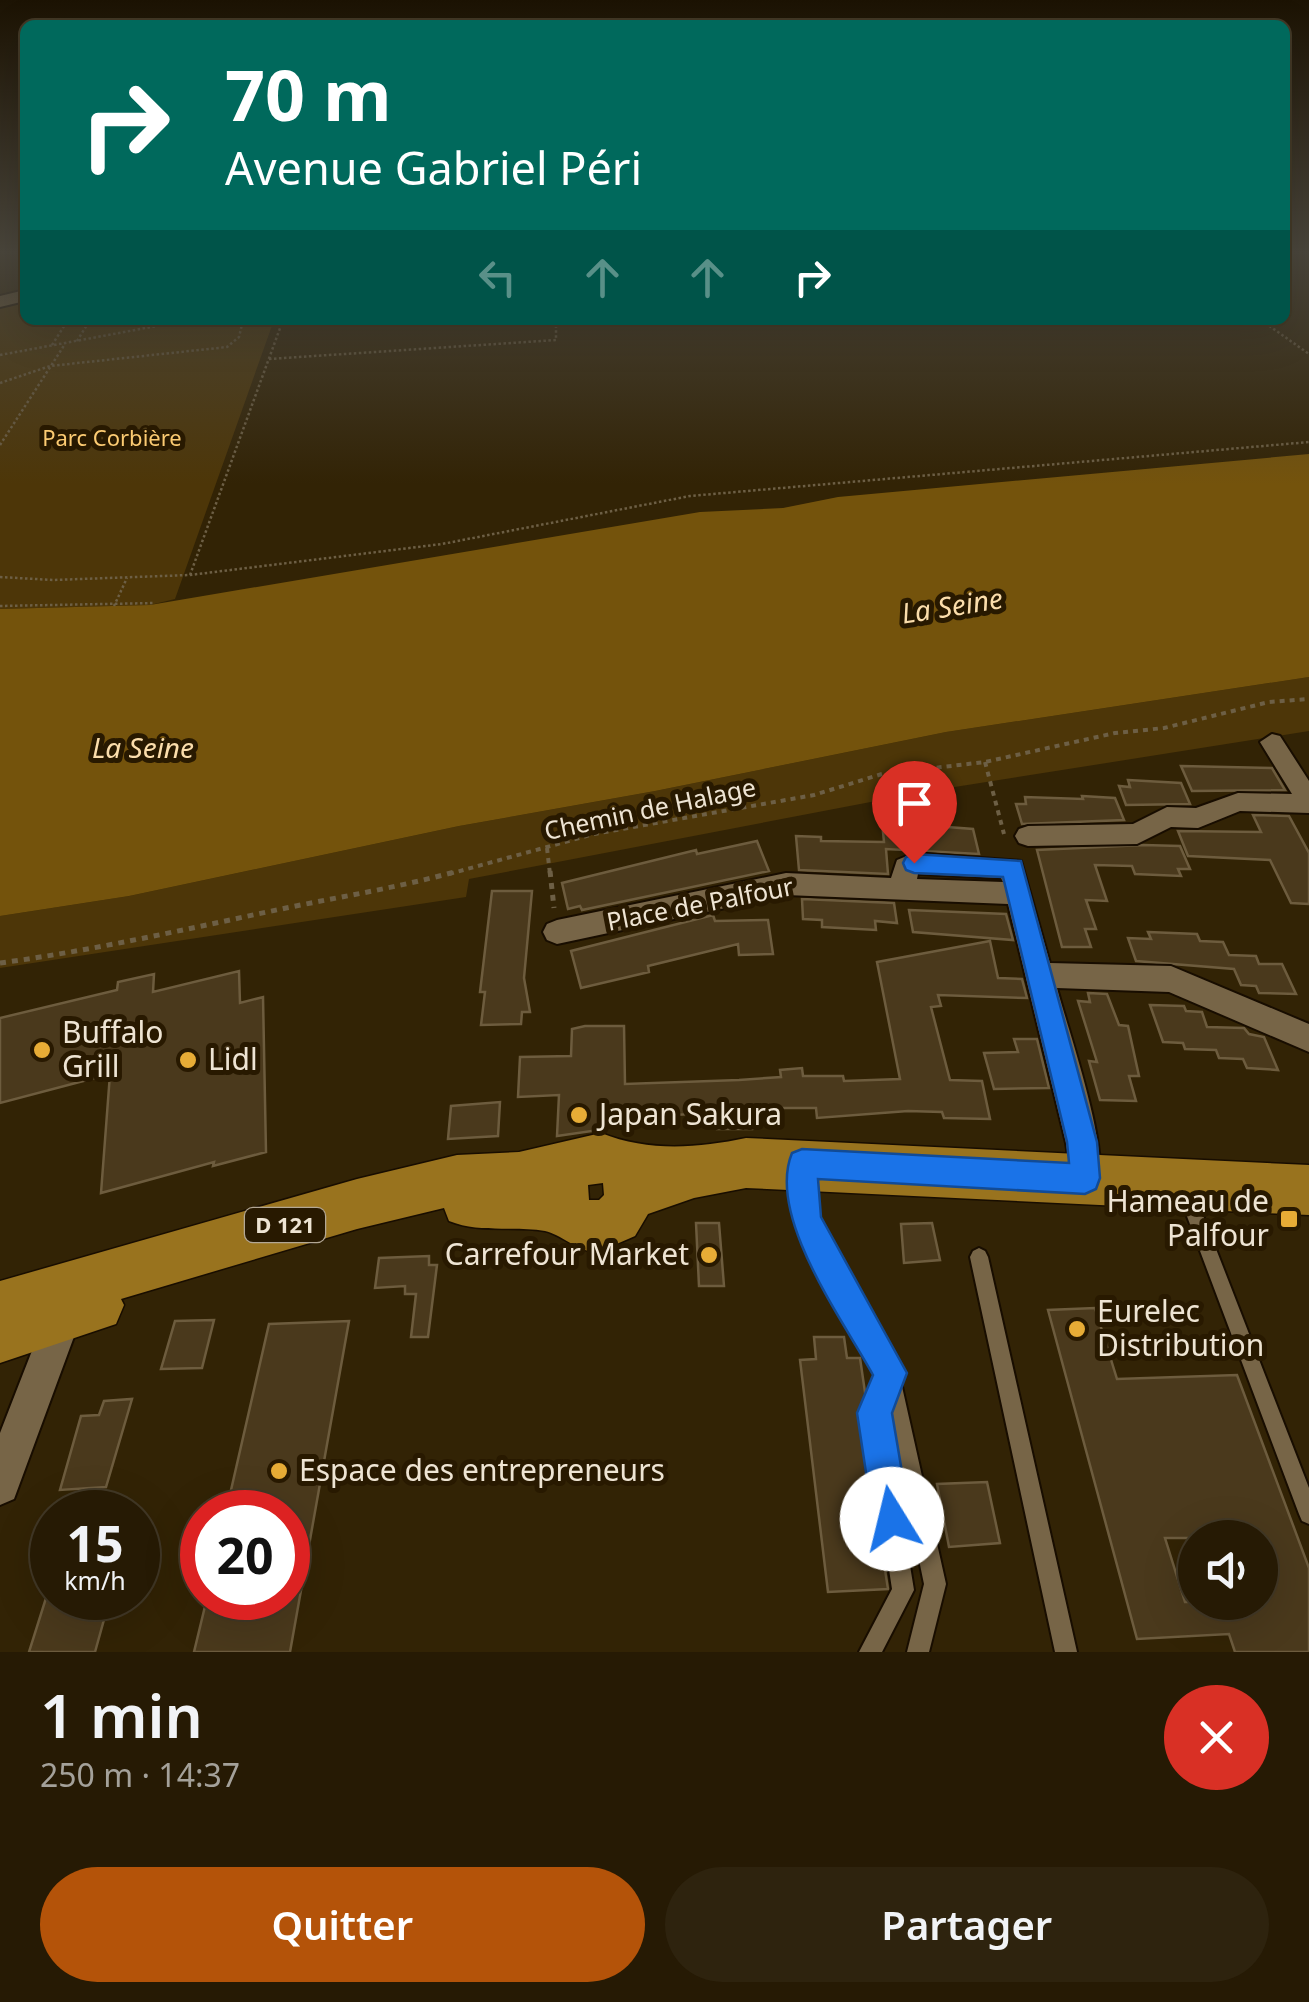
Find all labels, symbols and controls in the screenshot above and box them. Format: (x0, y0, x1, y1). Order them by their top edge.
text: 70 m (225, 46, 392, 142)
icon: right (60, 60, 190, 190)
text: Avenue Gabriel Péri (225, 137, 642, 198)
icon: left (470, 250, 525, 305)
icon: ahead (575, 250, 630, 305)
icon: ahead (680, 250, 735, 305)
icon: right (785, 250, 840, 305)
park label: Parc Corbière (42, 422, 182, 452)
water label: La Seine (898, 578, 1005, 632)
water label: La Seine (92, 728, 194, 766)
pin (872, 761, 957, 864)
street label: Chemin de Halage (541, 769, 759, 847)
icon: arrive (887, 776, 942, 831)
street label: Place de Palfour (604, 868, 796, 938)
place label: Buffalo Grill (62, 1011, 163, 1086)
place label: Lidl (208, 1038, 258, 1079)
marker: Buffalo Grill (31, 1039, 53, 1061)
marker: Lidl (177, 1049, 199, 1071)
place label: Japan Sakura (596, 1093, 782, 1134)
marker: Japan Sakura (568, 1104, 590, 1126)
place label: Hameau de Palfour (1106, 1180, 1269, 1255)
road number: D 121 (245, 1208, 325, 1242)
marker: Hameau de Palfour (1278, 1208, 1300, 1230)
place label: Carrefour Market (445, 1233, 689, 1274)
marker: Carrefour Market (698, 1244, 720, 1266)
place label: Eurelec Distribution (1097, 1290, 1264, 1365)
marker: Eurelec Distribution (1066, 1318, 1088, 1340)
place label: Espace des entrepreneurs (299, 1449, 665, 1490)
marker: Espace des entrepreneurs (268, 1460, 290, 1482)
position arrow (840, 1467, 944, 1571)
speed limit sign: 20 (180, 1490, 310, 1620)
text: 15 (66, 1509, 124, 1577)
map controls (1178, 1520, 1278, 1620)
button: sound (1178, 1520, 1278, 1620)
text: km/h (64, 1563, 126, 1597)
text: 1 min (40, 1674, 203, 1756)
button: close (1164, 1685, 1269, 1790)
text: 250 m · 14:37 (40, 1753, 240, 1796)
button: Quitter (40, 1867, 645, 1982)
button: Partager (665, 1867, 1269, 1982)

